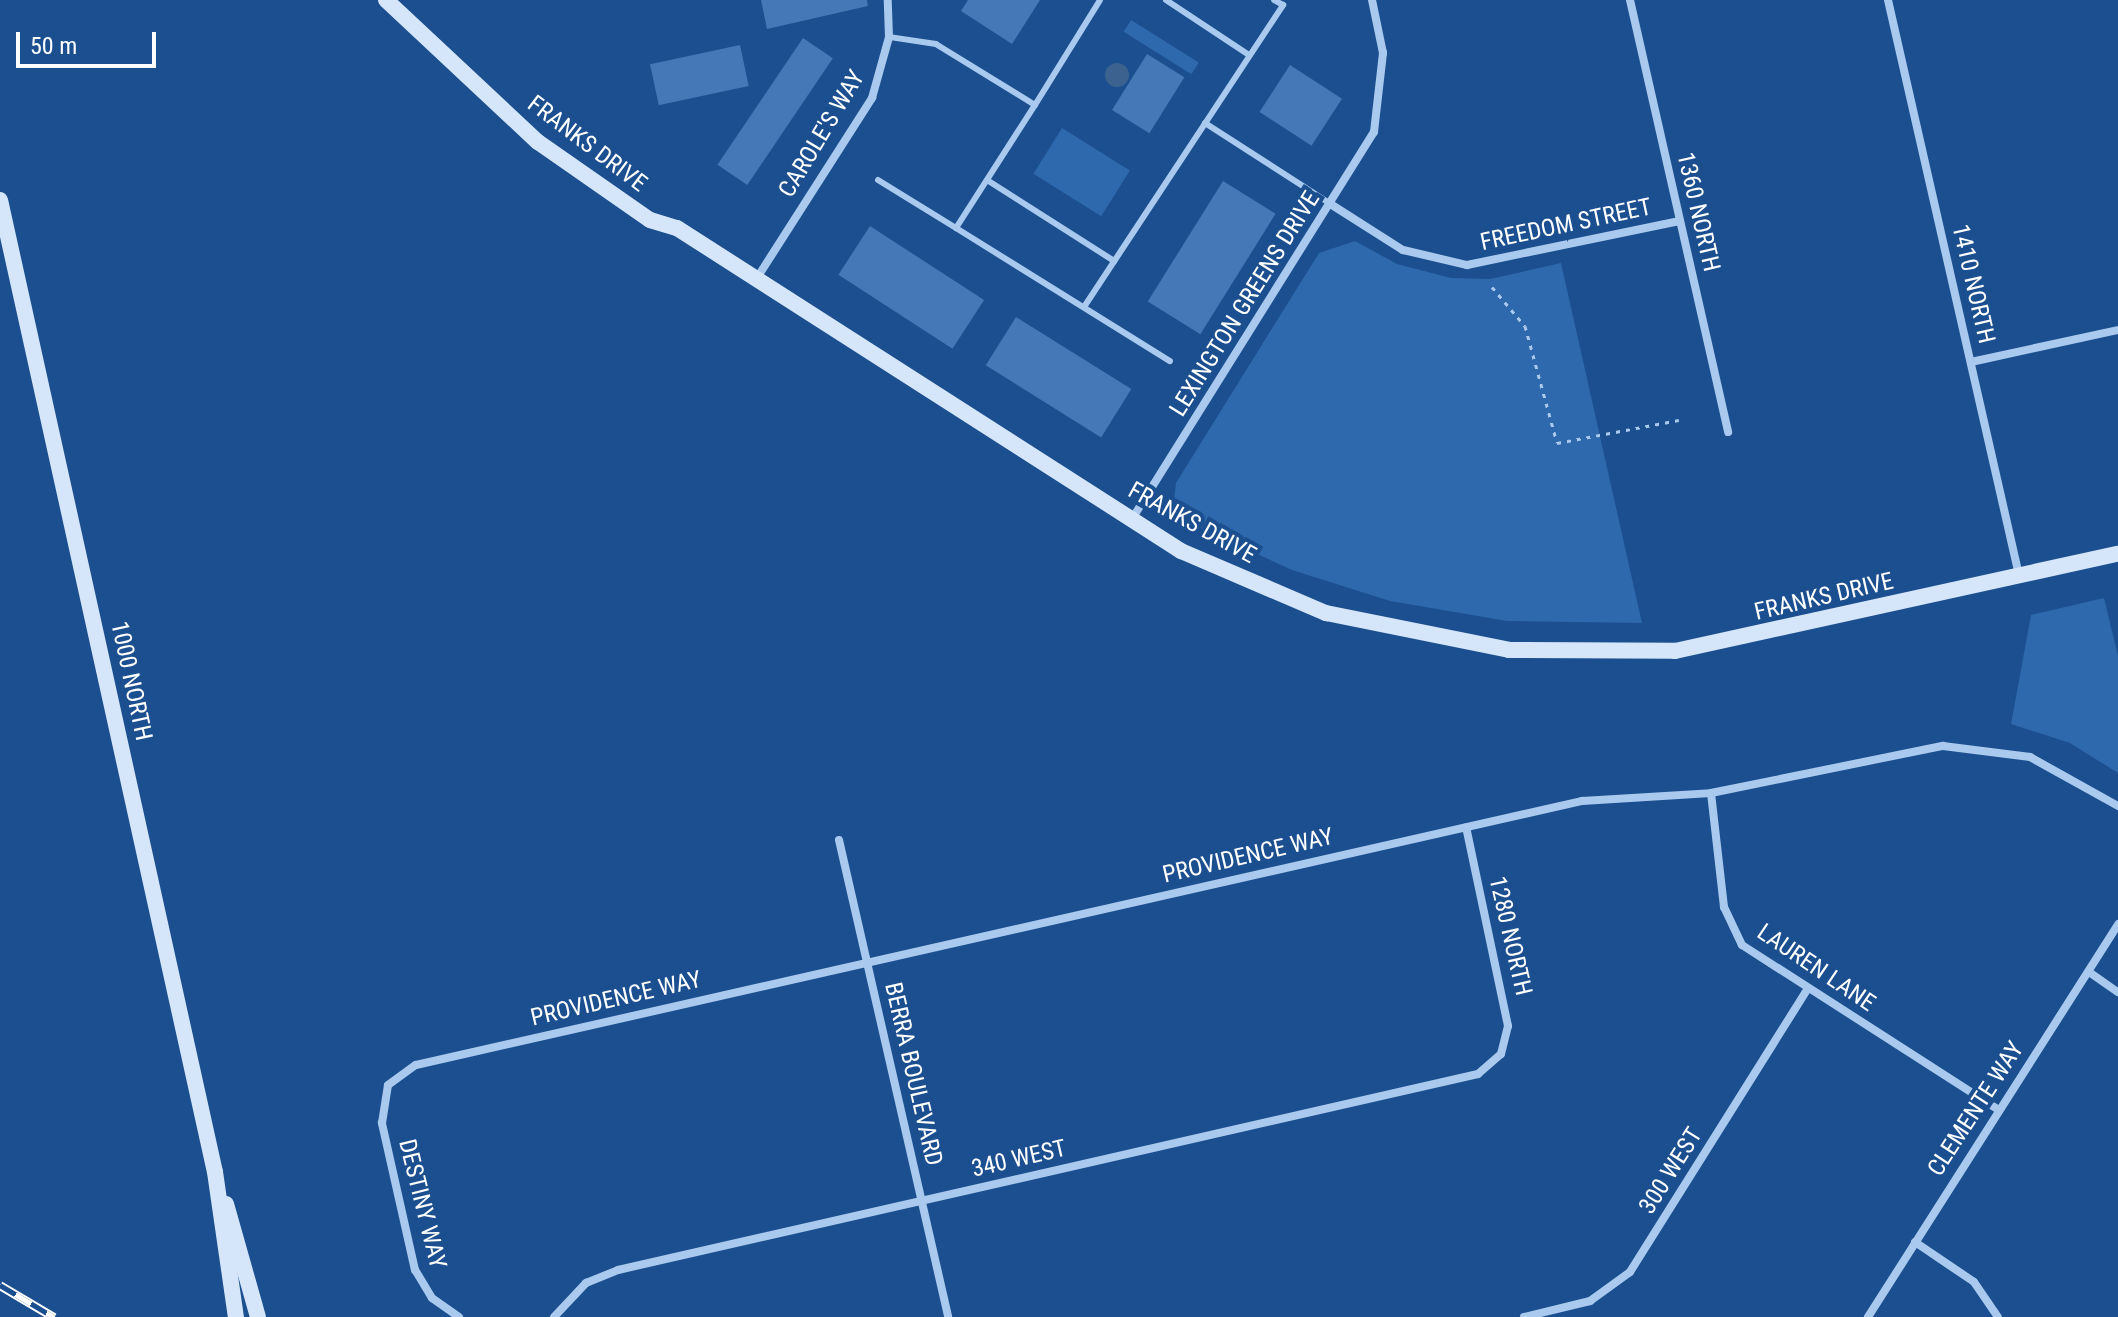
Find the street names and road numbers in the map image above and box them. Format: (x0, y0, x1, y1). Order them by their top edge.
street label: CAROLE'S WAY (773, 65, 871, 203)
street label: FRANKS DRIVE (522, 90, 652, 198)
street label: 1360 NORTH (1670, 150, 1726, 274)
street label: LEXINGTON GREENS DRIVE (1164, 186, 1326, 422)
street label: FREEDOM STREET (1478, 193, 1654, 257)
street label: 1410 NORTH (1945, 222, 2001, 346)
street label: FRANKS DRIVE (1123, 476, 1261, 570)
street label: FRANKS DRIVE (1752, 567, 1896, 627)
street label: 1000 NORTH (104, 619, 158, 743)
street label: PROVIDENCE WAY (1160, 822, 1336, 890)
street label: 1280 NORTH (1482, 874, 1538, 998)
street label: LAUREN LANE (1752, 918, 1880, 1018)
street label: PROVIDENCE WAY (528, 965, 704, 1033)
street label: BERRA BOULEVARD (878, 980, 948, 1168)
street label: CLEMENTE WAY (1922, 1036, 2030, 1182)
street label: 300 WEST (1633, 1123, 1709, 1219)
street label: 340 WEST (969, 1134, 1069, 1184)
street label: DESTINY WAY (392, 1136, 452, 1272)

